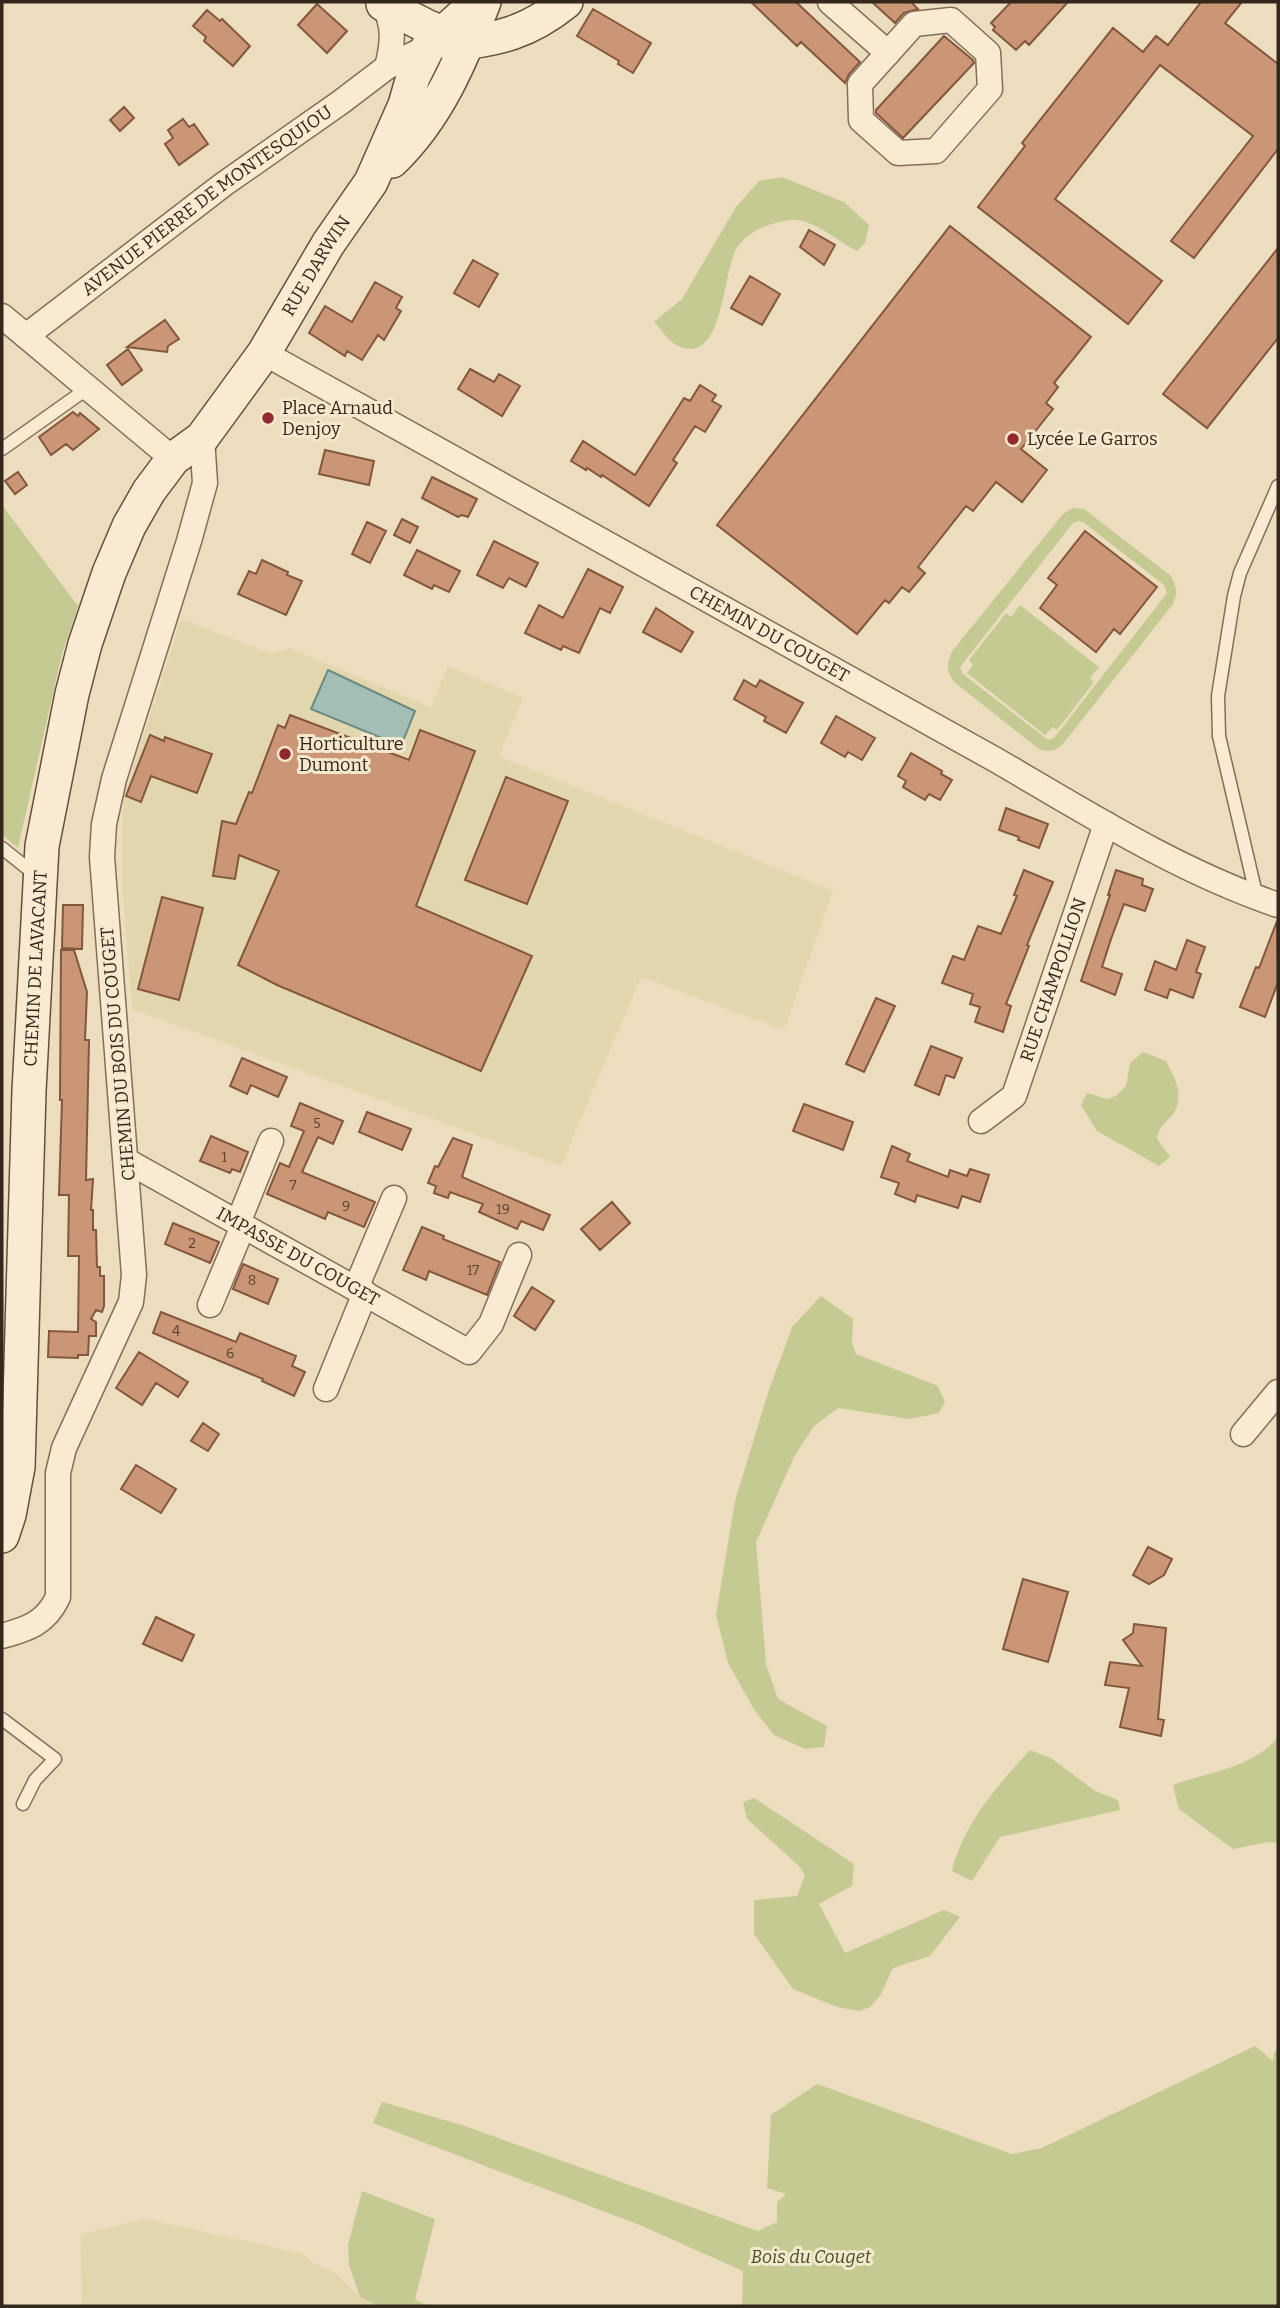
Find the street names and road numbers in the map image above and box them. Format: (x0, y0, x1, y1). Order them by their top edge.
street label: AVENUE PIERRE DE MONTESQUIOU (77, 101, 336, 300)
street label: RUE DARWIN (277, 211, 355, 320)
street label: CHEMIN DU COUGET (685, 581, 853, 687)
street label: CHEMIN DE LAVACANT (19, 869, 52, 1067)
street label: RUE CHAMPOLLION (1015, 895, 1091, 1065)
street label: CHEMIN DU BOIS DU COUGET (96, 926, 140, 1182)
street label: IMPASSE DU COUGET (213, 1202, 384, 1311)

